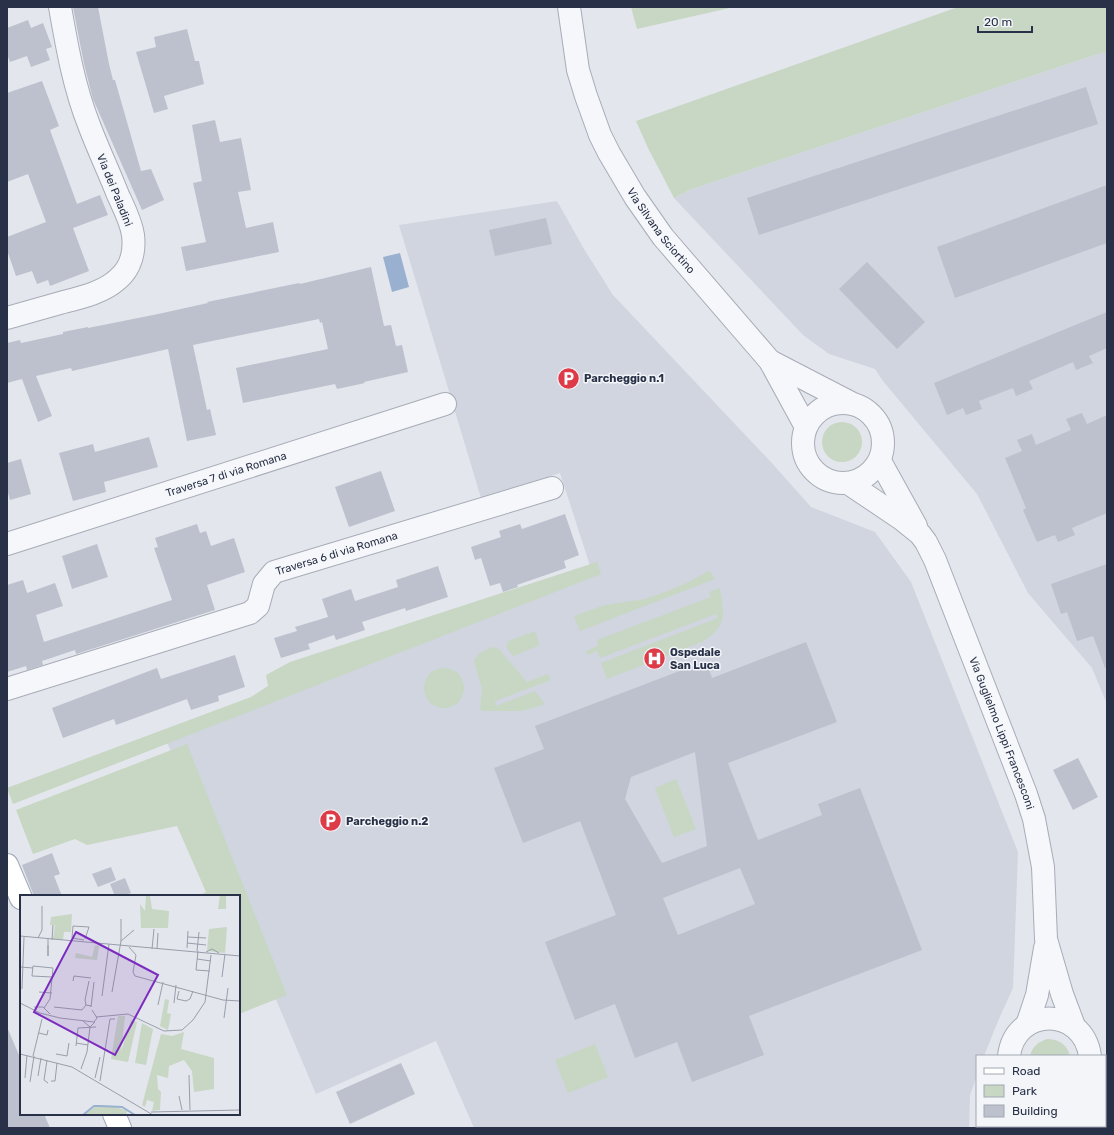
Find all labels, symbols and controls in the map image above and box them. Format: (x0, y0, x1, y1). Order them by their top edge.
scale bar (978, 8, 1032, 34)
text: 20 m (984, 15, 1012, 29)
street label: Via dei Paladini (94, 152, 135, 228)
street label: Via Silvana Sciortino (624, 186, 697, 276)
parking icon: Parcheggio n.1 (556, 365, 582, 391)
place label: Parcheggio n.1 (584, 372, 664, 385)
street label: Traversa 7 di via Romana (164, 449, 288, 500)
street label: Traversa 6 di via Romana (274, 529, 399, 578)
hospital icon: Ospedale San Luca (642, 645, 668, 671)
place label: Ospedale San Luca (670, 646, 721, 672)
street label: Via Guglielmo Lippi Francesconi (966, 655, 1037, 811)
parking icon: Parcheggio n.2 (318, 808, 344, 834)
place label: Parcheggio n.2 (346, 815, 428, 828)
inset map (20, 895, 240, 1115)
legend (976, 1055, 1106, 1127)
text: Road (1012, 1064, 1040, 1078)
text: Park (1012, 1084, 1038, 1098)
text: Building (1012, 1104, 1058, 1118)

